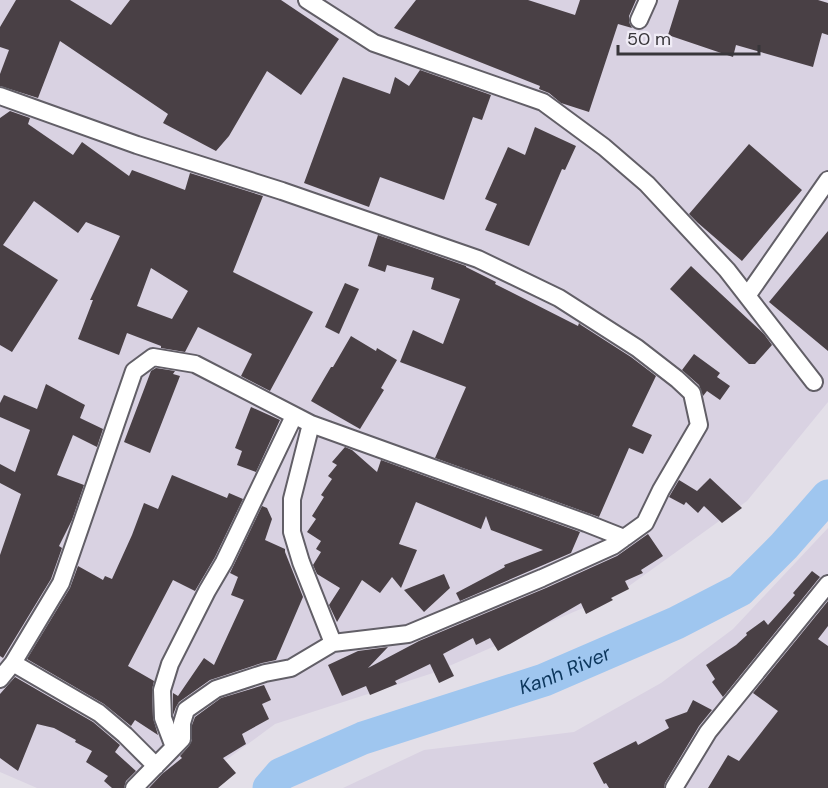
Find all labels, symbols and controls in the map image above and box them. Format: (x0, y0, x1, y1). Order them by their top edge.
scale bar (618, 18, 759, 56)
text: 50 m (627, 27, 671, 51)
water label: Kanh River (516, 639, 615, 700)

